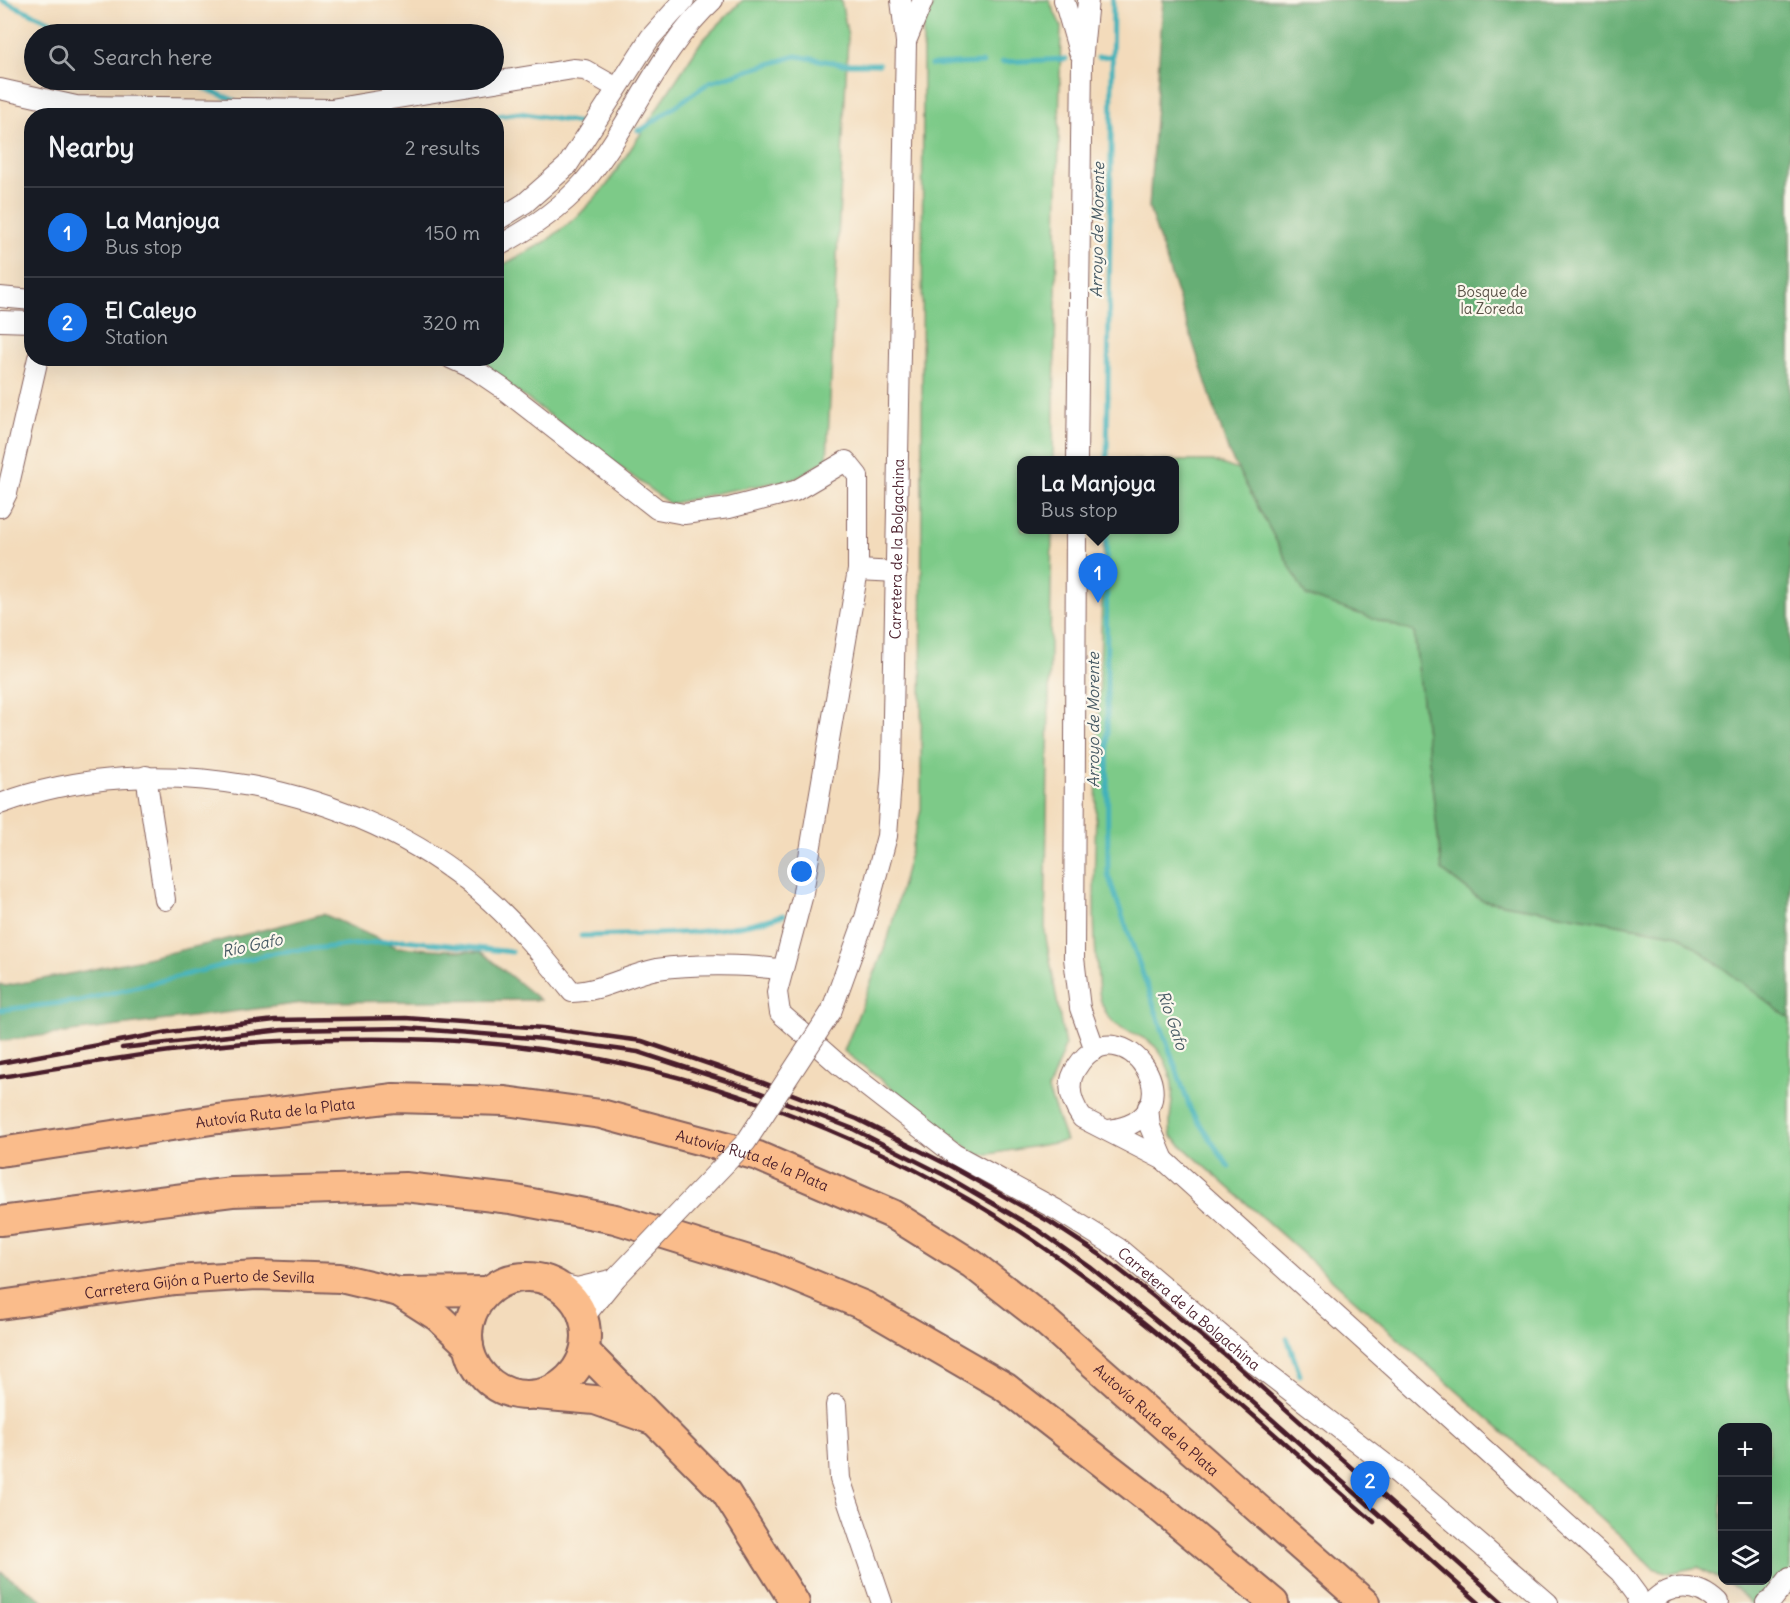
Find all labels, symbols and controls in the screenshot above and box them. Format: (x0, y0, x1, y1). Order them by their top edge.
search box (24, 24, 504, 90)
icon: search (45, 41, 78, 74)
text: Search here (93, 43, 212, 71)
text: Nearby (48, 131, 134, 164)
text: 2 results (405, 135, 480, 160)
water label: Arroyo de Morente (1086, 161, 1108, 298)
text: La Manjoya (105, 206, 220, 234)
text: 1 (64, 220, 71, 245)
text: 150 m (425, 220, 480, 245)
text: Bus stop (105, 234, 182, 259)
park label: Bosque de la Zoreda (1457, 282, 1527, 318)
text: El Caleyo (105, 296, 197, 324)
text: 2 (62, 310, 73, 335)
text: 320 m (422, 310, 480, 335)
text: Station (105, 324, 168, 349)
popup (1017, 456, 1179, 534)
street label: Carretera de la Bolgachina (885, 458, 907, 640)
text: La Manjoya (1041, 469, 1155, 497)
text: Bus stop (1041, 497, 1118, 522)
pin: 1 (1078, 554, 1118, 603)
water label: Arroyo de Morente (1083, 651, 1103, 788)
your location (787, 857, 816, 886)
water label: Río Gafo (220, 929, 285, 961)
water label: Río Gafo (1154, 988, 1193, 1053)
street label: Autovía Ruta de la Plata (194, 1093, 356, 1132)
street label: Autovía Ruta de la Plata (674, 1125, 832, 1195)
street label: Carretera de la Bolgachina (1114, 1243, 1265, 1374)
street label: Carretera Gijón a Puerto de Sevilla (83, 1265, 316, 1302)
street label: Autovía Ruta de la Plata (1090, 1359, 1224, 1480)
map controls (1718, 1423, 1772, 1585)
button: + (1718, 1423, 1772, 1477)
pin: 2 (1350, 1462, 1390, 1511)
button: − (1718, 1477, 1772, 1531)
button: layers (1718, 1531, 1772, 1585)

